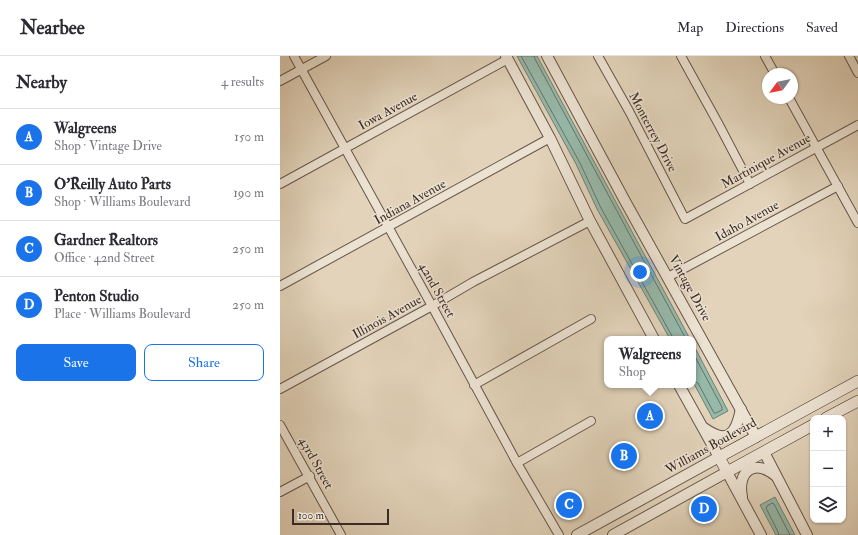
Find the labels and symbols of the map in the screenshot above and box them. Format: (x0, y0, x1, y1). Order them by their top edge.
north arrow (762, 68, 798, 104)
street label: Iowa Avenue (356, 88, 421, 134)
street label: Monterrey Drive (624, 89, 681, 176)
street label: Martinique Avenue (718, 130, 814, 192)
street label: Indiana Avenue (371, 175, 449, 228)
street label: Idaho Avenue (712, 197, 782, 245)
street label: Vintage Drive (665, 252, 715, 324)
street label: 42nd Street (415, 260, 459, 320)
your location (630, 262, 650, 282)
street label: Illinois Avenue (350, 291, 425, 343)
pin: A (637, 401, 663, 431)
street label: Williams Boulevard (662, 414, 760, 478)
street label: 43rd Street (295, 434, 337, 492)
pin: B (611, 441, 637, 471)
pin: C (556, 490, 582, 520)
pin: D (691, 494, 717, 524)
scale bar (292, 507, 389, 526)

